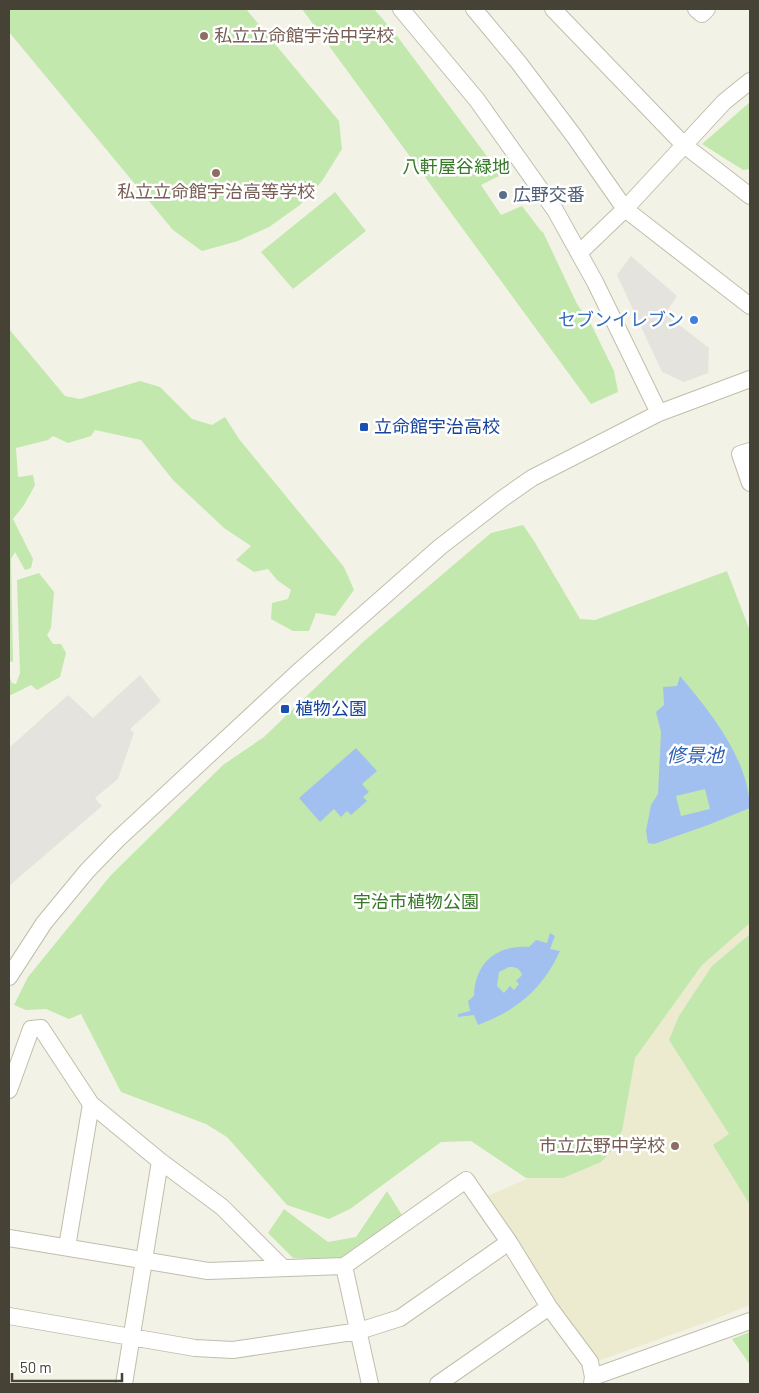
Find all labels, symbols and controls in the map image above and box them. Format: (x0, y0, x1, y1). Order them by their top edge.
place label: 私立立命館宇治中学校 (214, 24, 394, 46)
marker: 私立立命館宇治中学校 (198, 30, 210, 42)
park label: 八軒屋谷緑地 (402, 155, 510, 177)
marker: 私立立命館宇治高等学校 (210, 167, 222, 179)
place label: 私立立命館宇治高等学校 (117, 180, 315, 202)
place label: 広野交番 (513, 183, 585, 205)
marker: 広野交番 (497, 189, 509, 201)
place label: セブンイレブン (558, 308, 684, 330)
marker: セブンイレブン (688, 314, 700, 326)
place label: 立命館宇治高校 (374, 415, 500, 437)
marker: 立命館宇治高校 (358, 421, 370, 433)
place label: 植物公園 (295, 697, 367, 719)
marker: 植物公園 (279, 703, 291, 715)
water label: 修景池 (666, 743, 725, 766)
park label: 宇治市植物公園 (353, 890, 479, 912)
place label: 市立広野中学校 (539, 1134, 665, 1156)
marker: 市立広野中学校 (669, 1140, 681, 1152)
scale bar (12, 1350, 122, 1382)
text: 50 m (20, 1358, 52, 1376)

